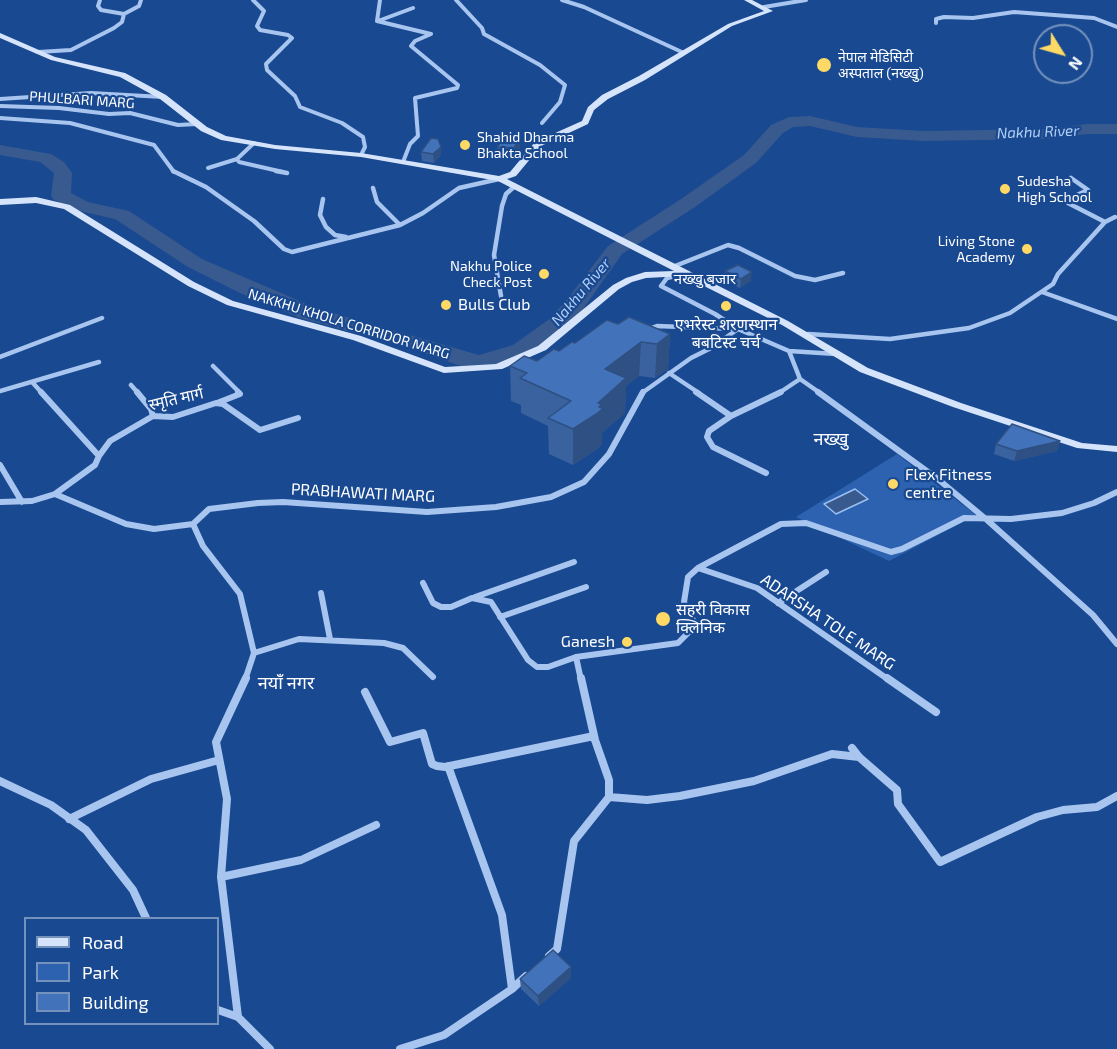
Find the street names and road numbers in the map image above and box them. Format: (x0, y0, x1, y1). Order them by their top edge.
street label: PHULBARI MARG (29, 88, 135, 112)
street label: NAKKHU KHOLA CORRIDOR MARG (246, 285, 452, 363)
street label: स्मृति मार्ग (147, 383, 205, 415)
street label: PRABHAWATI MARG (290, 480, 436, 506)
street label: ADARSHA TOLE MARG (757, 570, 899, 674)

